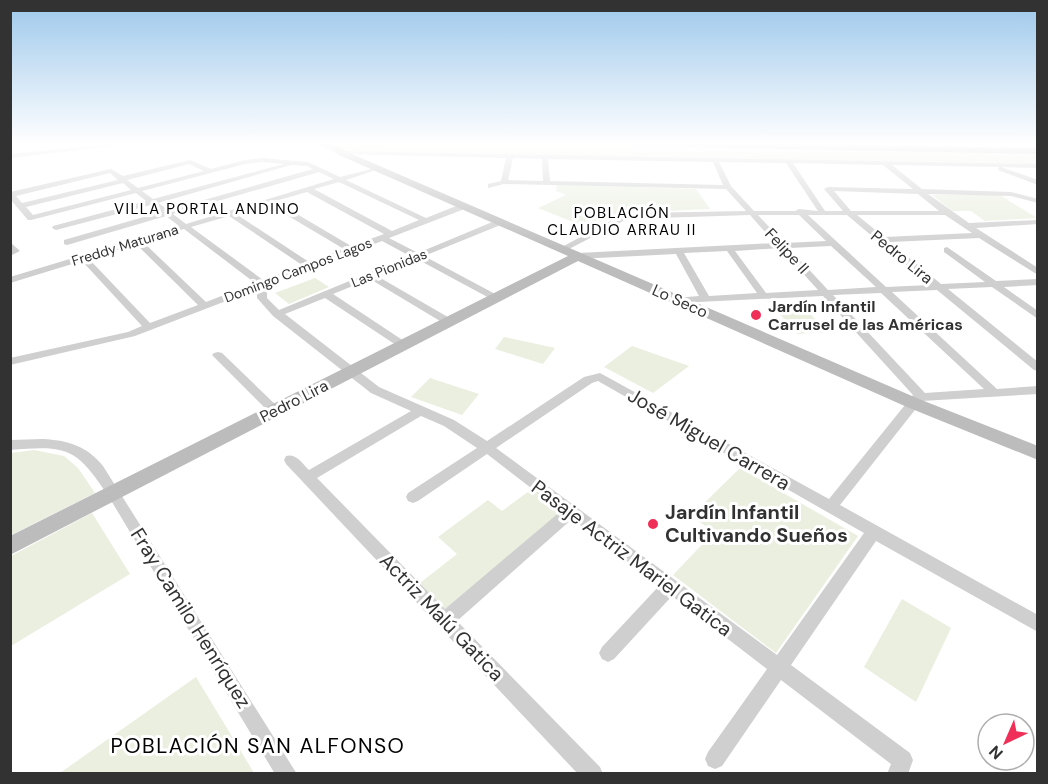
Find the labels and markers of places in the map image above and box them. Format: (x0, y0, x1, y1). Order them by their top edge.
place label: Jardín Infantil Carrusel de las Américas (768, 296, 963, 335)
marker: Jardín Infantil Carrusel de las Américas (749, 308, 763, 322)
place label: Jardín Infantil Cultivando Sueños (665, 499, 848, 548)
marker: Jardín Infantil Cultivando Sueños (646, 517, 660, 531)

